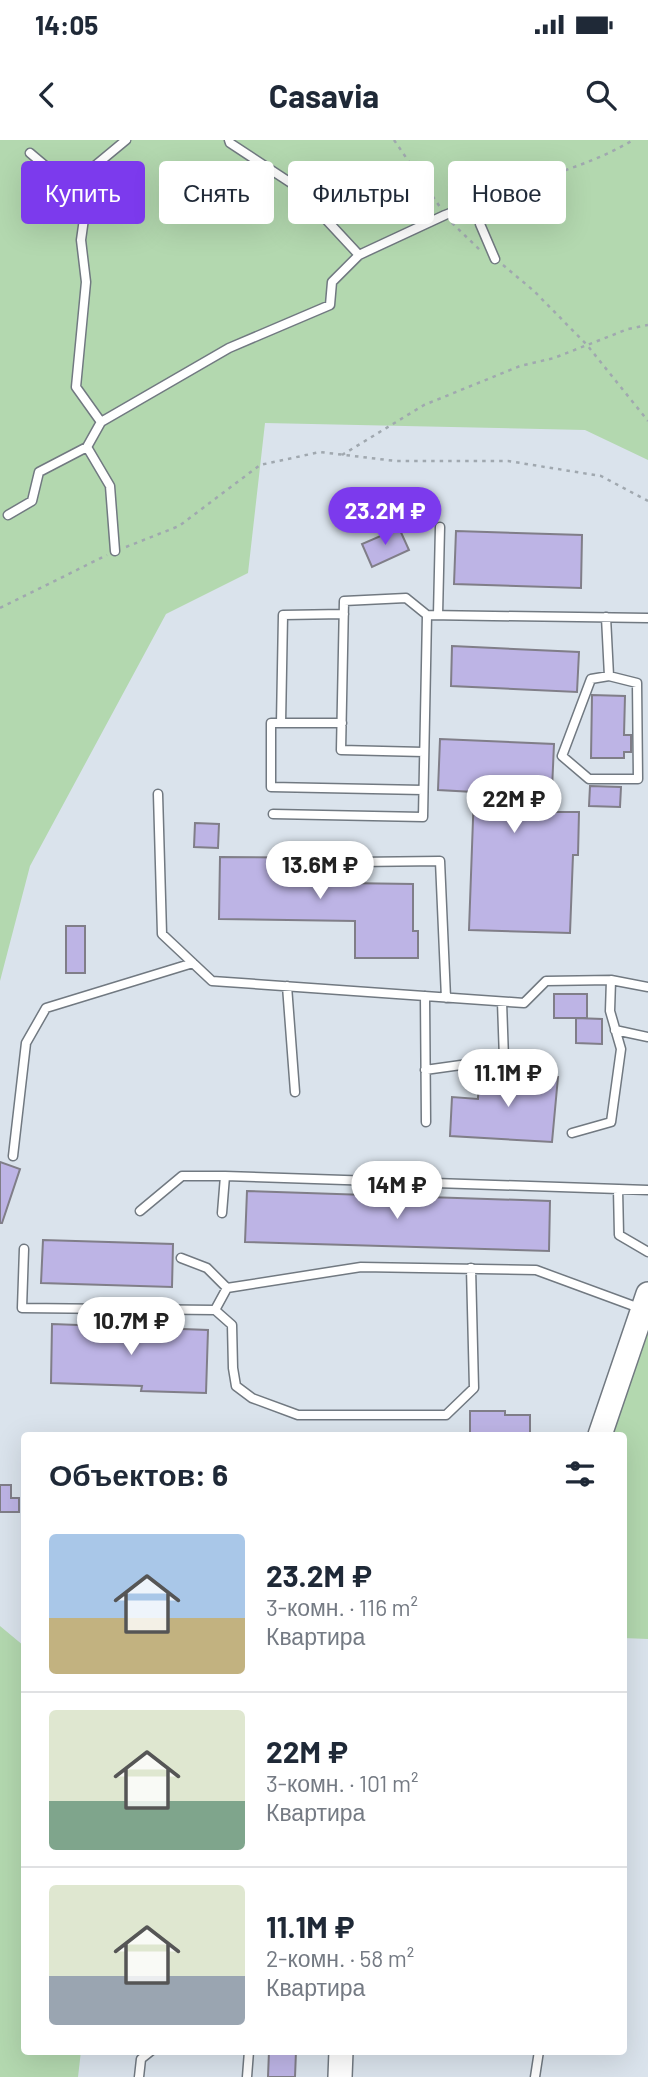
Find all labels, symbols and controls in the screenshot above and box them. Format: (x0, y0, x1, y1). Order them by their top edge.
text: 14:05 (35, 9, 98, 40)
icon: back (28, 76, 66, 114)
text: Casavia (269, 76, 379, 114)
icon: search (582, 76, 620, 114)
chip: Купить (21, 161, 145, 224)
chip: Снять (159, 161, 274, 224)
chip: Фильтры (288, 161, 434, 224)
chip: Новое (448, 161, 566, 224)
pin: 23.2M ₽ (320, 488, 450, 547)
text: 23.2M ₽ (344, 496, 426, 524)
pin: 22M ₽ (465, 776, 563, 835)
text: 22M ₽ (483, 784, 545, 812)
pin: 13.6M ₽ (255, 842, 385, 901)
text: 13.6M ₽ (282, 850, 358, 878)
pin: 11.1M ₽ (443, 1049, 573, 1109)
text: 11.1M ₽ (474, 1058, 542, 1086)
pin: 14M ₽ (348, 1161, 446, 1221)
text: 14M ₽ (367, 1170, 427, 1198)
pin: 10.7M ₽ (66, 1298, 196, 1357)
text: 10.7M ₽ (93, 1306, 169, 1334)
icon: filters (561, 1455, 599, 1493)
text: Объектов: 6 (49, 1456, 228, 1492)
text: 23.2M ₽ (266, 1557, 372, 1593)
icon: home (105, 1562, 189, 1646)
text: 3-комн. · 116 m² (266, 1593, 418, 1621)
text: Квартира (266, 1622, 365, 1650)
text: 22M ₽ (266, 1733, 348, 1769)
icon: home (105, 1738, 189, 1822)
text: 3-комн. · 101 m² (266, 1769, 419, 1797)
text: Квартира (266, 1798, 365, 1826)
text: 11.1M ₽ (266, 1908, 355, 1944)
icon: home (105, 1913, 189, 1997)
text: 2-комн. · 58 m² (266, 1944, 414, 1972)
text: Квартира (266, 1973, 365, 2001)

